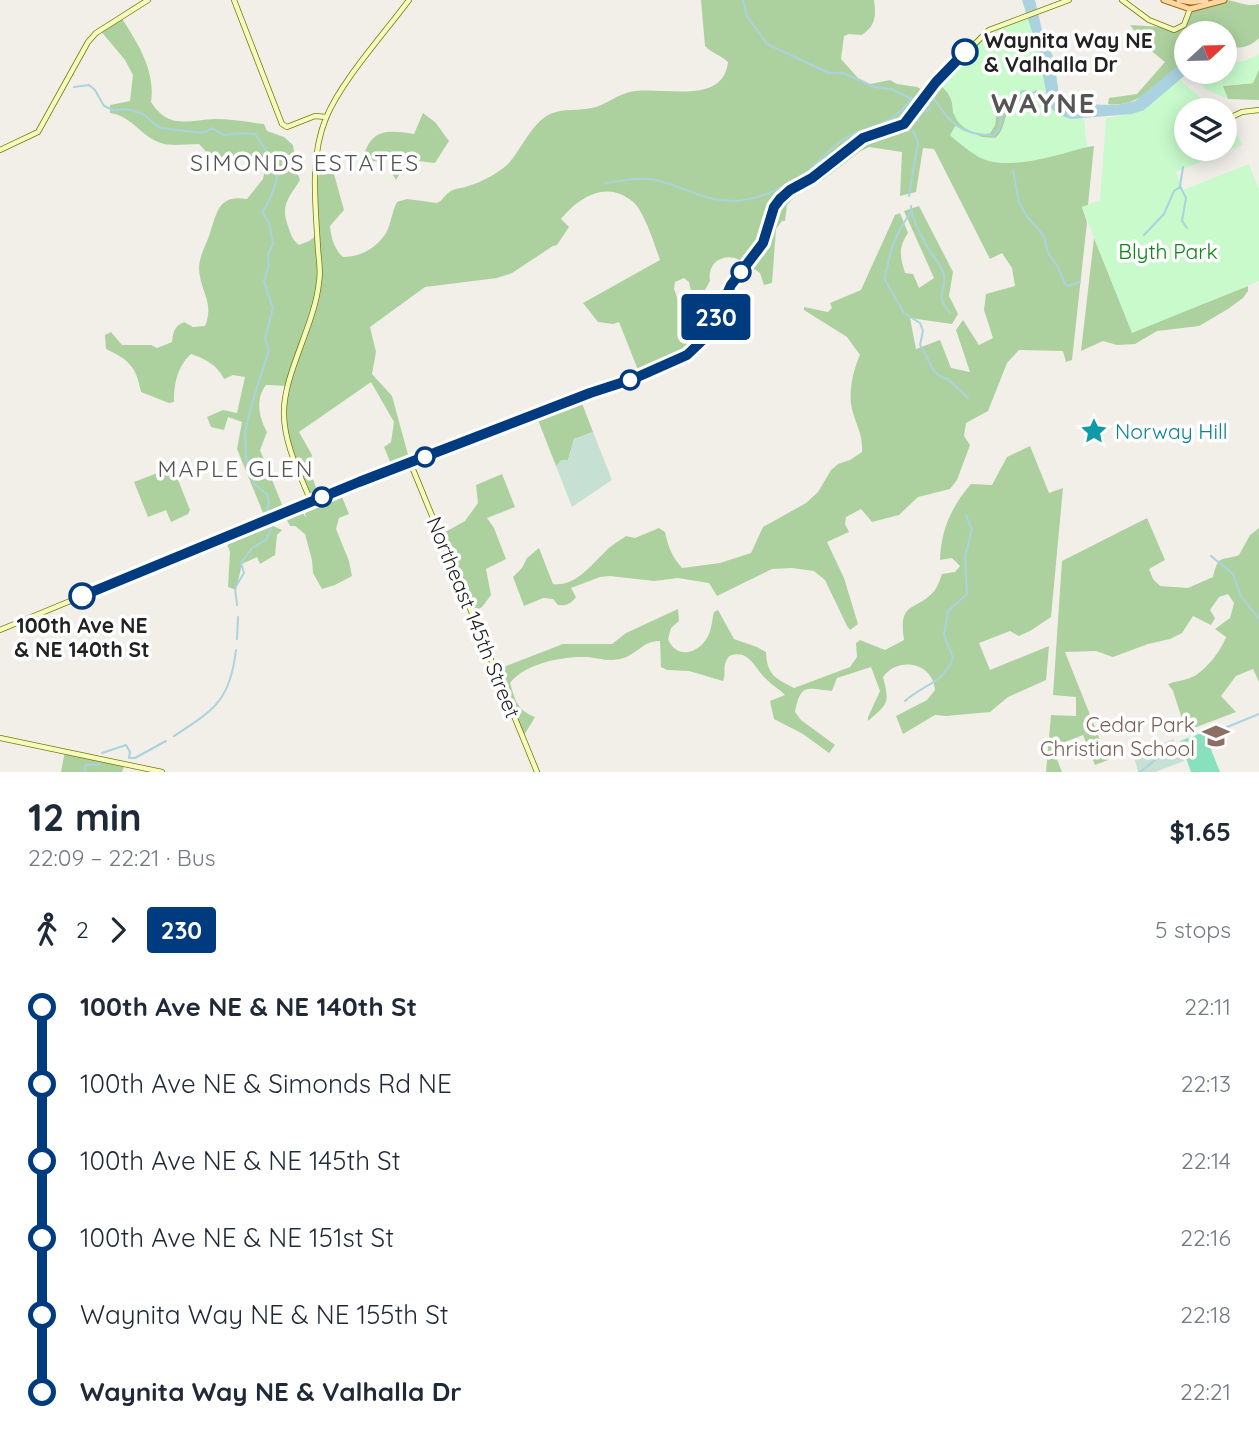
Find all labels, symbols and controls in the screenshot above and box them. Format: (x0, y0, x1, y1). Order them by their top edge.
north arrow (1174, 21, 1237, 84)
map controls (1174, 21, 1237, 161)
place label: Waynita Way NE & Valhalla Dr (984, 27, 1153, 77)
marker: Waynita Way NE & Valhalla Dr (952, 39, 978, 65)
district label: WAYNE (991, 85, 1097, 120)
button: layers (1174, 98, 1237, 161)
district label: SIMONDS ESTATES (190, 148, 420, 177)
park label: Blyth Park (1118, 238, 1218, 264)
unlabelled marker (731, 262, 751, 282)
line badge: 230 (676, 294, 756, 340)
text: 230 (695, 302, 737, 332)
unlabelled marker (620, 370, 640, 390)
place icon: Norway Hill (1079, 416, 1109, 446)
place label: Norway Hill (1115, 418, 1228, 444)
unlabelled marker (415, 447, 435, 467)
district label: MAPLE GLEN (157, 454, 315, 483)
unlabelled marker (312, 487, 332, 507)
street label: Northeast 145th Street (422, 513, 526, 721)
marker: 100th Ave NE & NE 140th St (69, 583, 95, 609)
place label: 100th Ave NE & NE 140th St (14, 612, 150, 662)
place label: Cedar Park Christian School (1040, 711, 1195, 761)
school or university icon: Cedar Park Christian School (1201, 721, 1231, 751)
text: 12 min (28, 793, 142, 841)
text: $1.65 (1170, 815, 1231, 848)
text: 22:09 – 22:21 · Bus (28, 843, 216, 872)
icon: walk (28, 911, 66, 949)
icon: forward (99, 911, 137, 949)
text: 2 (76, 915, 89, 944)
text: 230 (161, 915, 202, 945)
text: 5 stops (1155, 915, 1231, 944)
text: 100th Ave NE & NE 140th St (80, 990, 417, 1023)
text: 22:11 (1184, 992, 1231, 1021)
text: 100th Ave NE & Simonds Rd NE (80, 1067, 452, 1100)
text: 22:13 (1181, 1069, 1231, 1098)
text: 100th Ave NE & NE 145th St (80, 1144, 401, 1177)
text: 22:14 (1181, 1146, 1231, 1175)
text: 100th Ave NE & NE 151st St (80, 1221, 394, 1254)
text: 22:16 (1180, 1223, 1231, 1252)
text: Waynita Way NE & NE 155th St (80, 1298, 449, 1331)
text: 22:18 (1180, 1300, 1231, 1329)
text: Waynita Way NE & Valhalla Dr (80, 1375, 462, 1408)
text: 22:21 (1180, 1377, 1231, 1406)

